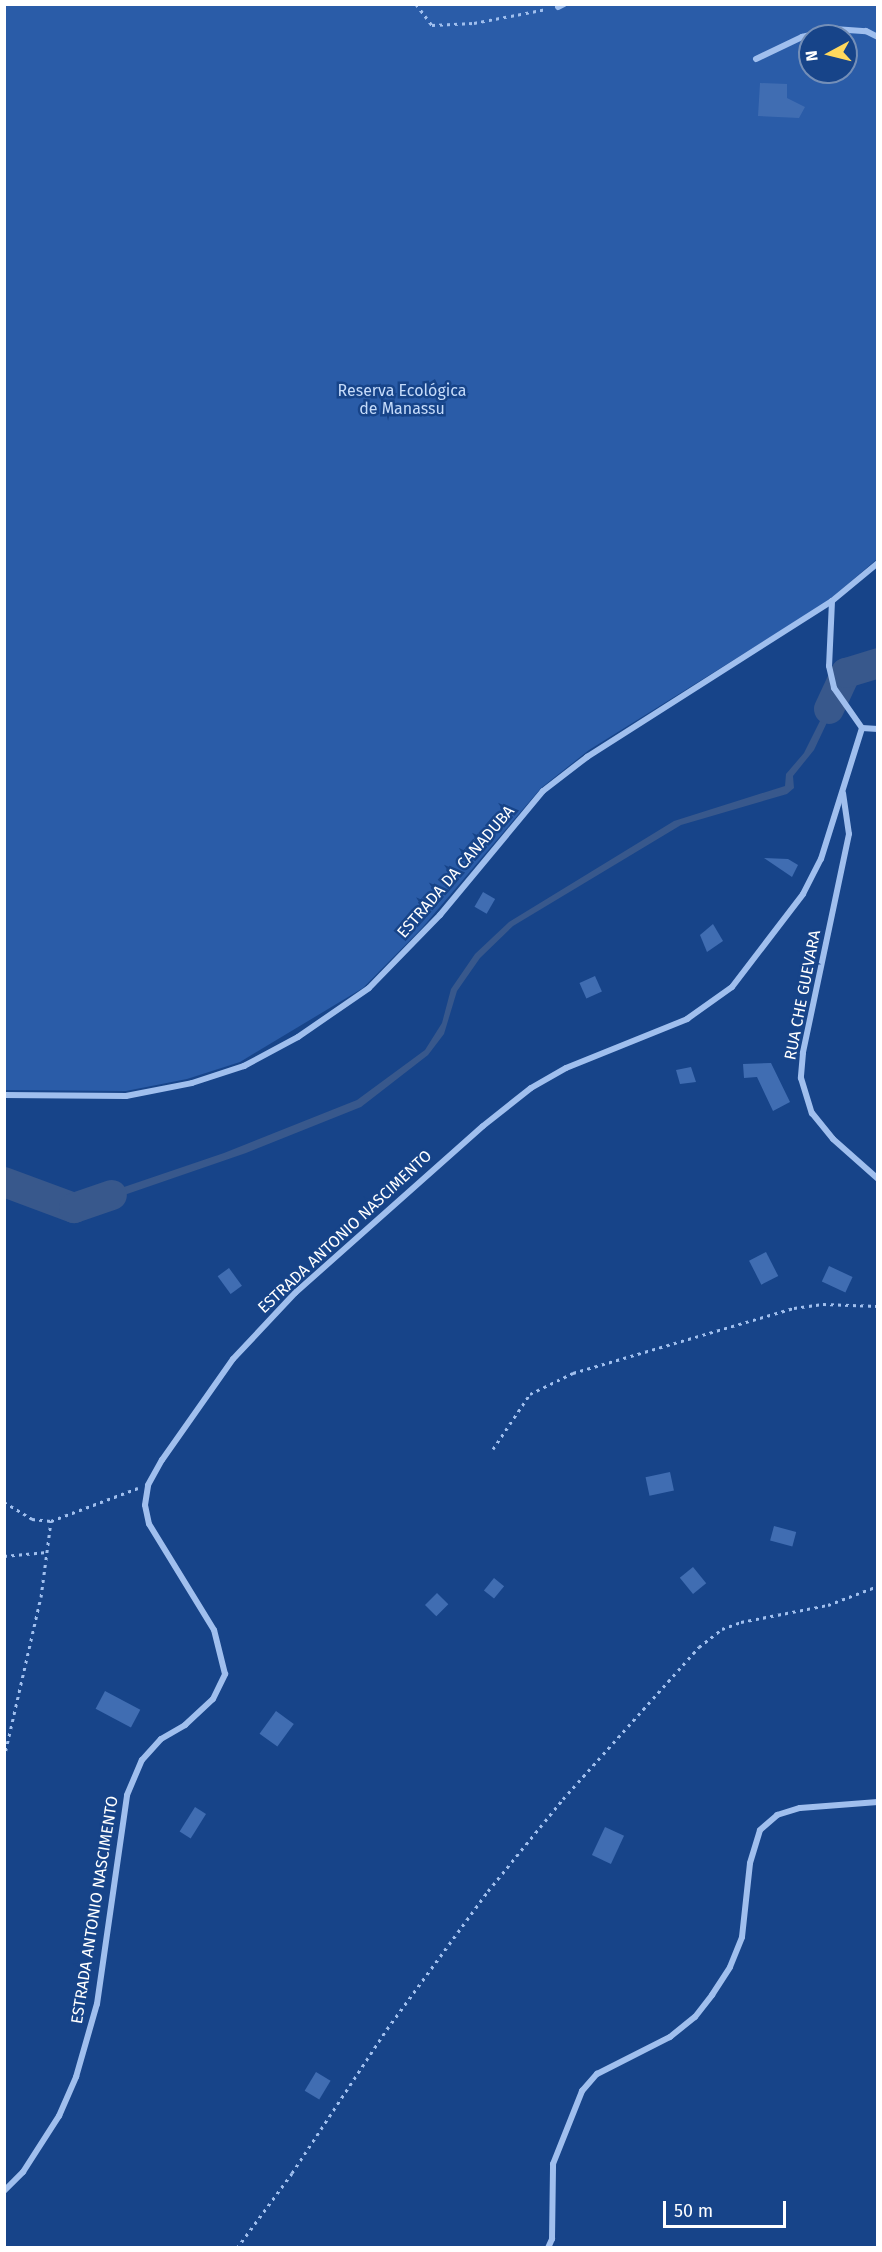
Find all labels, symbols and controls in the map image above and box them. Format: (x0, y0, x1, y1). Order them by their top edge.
north arrow (798, 24, 858, 84)
text: N (802, 50, 822, 62)
park label: Reserva Ecológica de Manassu (338, 381, 466, 419)
street label: ESTRADA DA CANADUBA (393, 802, 519, 942)
street label: RUA CHE GUEVARA (781, 928, 825, 1062)
street label: ESTRADA ANTONIO NASCIMENTO (254, 1146, 436, 1318)
street label: ESTRADA ANTONIO NASCIMENTO (67, 1795, 123, 2025)
scale bar (666, 2189, 789, 2227)
text: 50 m (674, 2200, 713, 2222)

